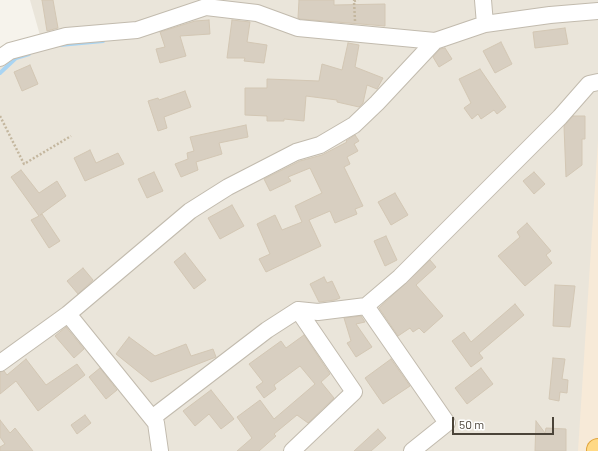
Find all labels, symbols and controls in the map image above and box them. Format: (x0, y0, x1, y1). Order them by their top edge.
scale bar (454, 409, 556, 435)
text: 50 m (459, 417, 484, 431)

